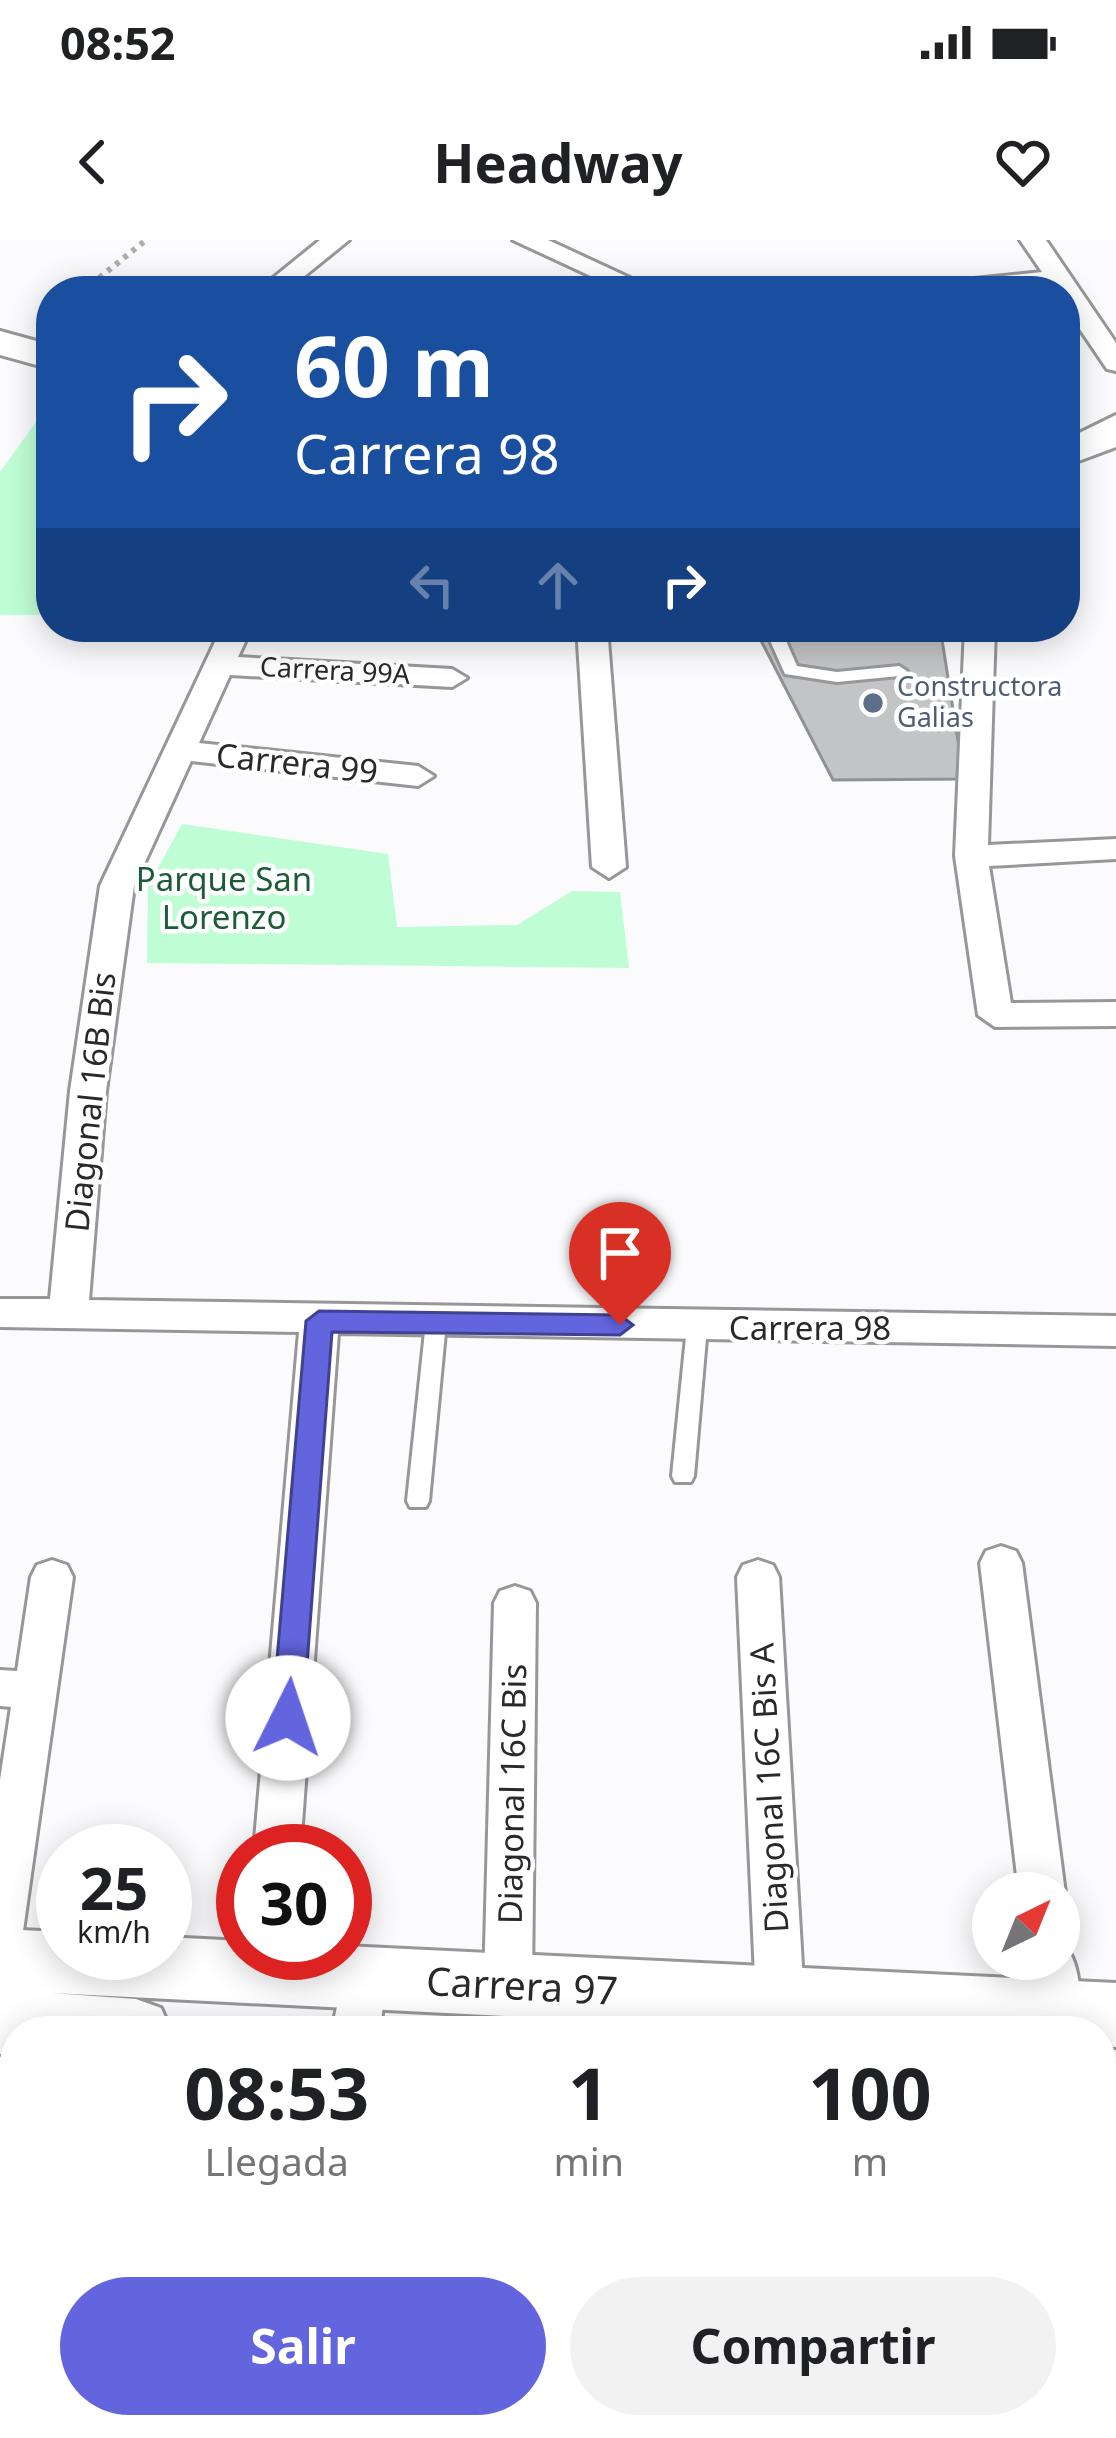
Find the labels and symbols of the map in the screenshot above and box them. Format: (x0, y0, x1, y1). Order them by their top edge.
street label: Carrera 99A (259, 647, 412, 692)
place label: Constructora Galias (897, 667, 1062, 735)
marker: Constructora Galias (860, 690, 886, 716)
street label: Carrera 99 (214, 732, 380, 793)
park label: Parque San Lorenzo (136, 856, 312, 939)
street label: Diagonal 16B Bis (53, 970, 126, 1234)
pin (569, 1202, 671, 1325)
street label: Carrera 98 (729, 1305, 891, 1350)
street label: Diagonal 16C Bis A (738, 1641, 799, 1934)
position arrow (225, 1655, 351, 1781)
street label: Diagonal 16C Bis (487, 1663, 536, 1925)
speed limit sign: 30 (216, 1824, 372, 1980)
north arrow (972, 1872, 1080, 1980)
street label: Carrera 97 (425, 1953, 619, 2016)

